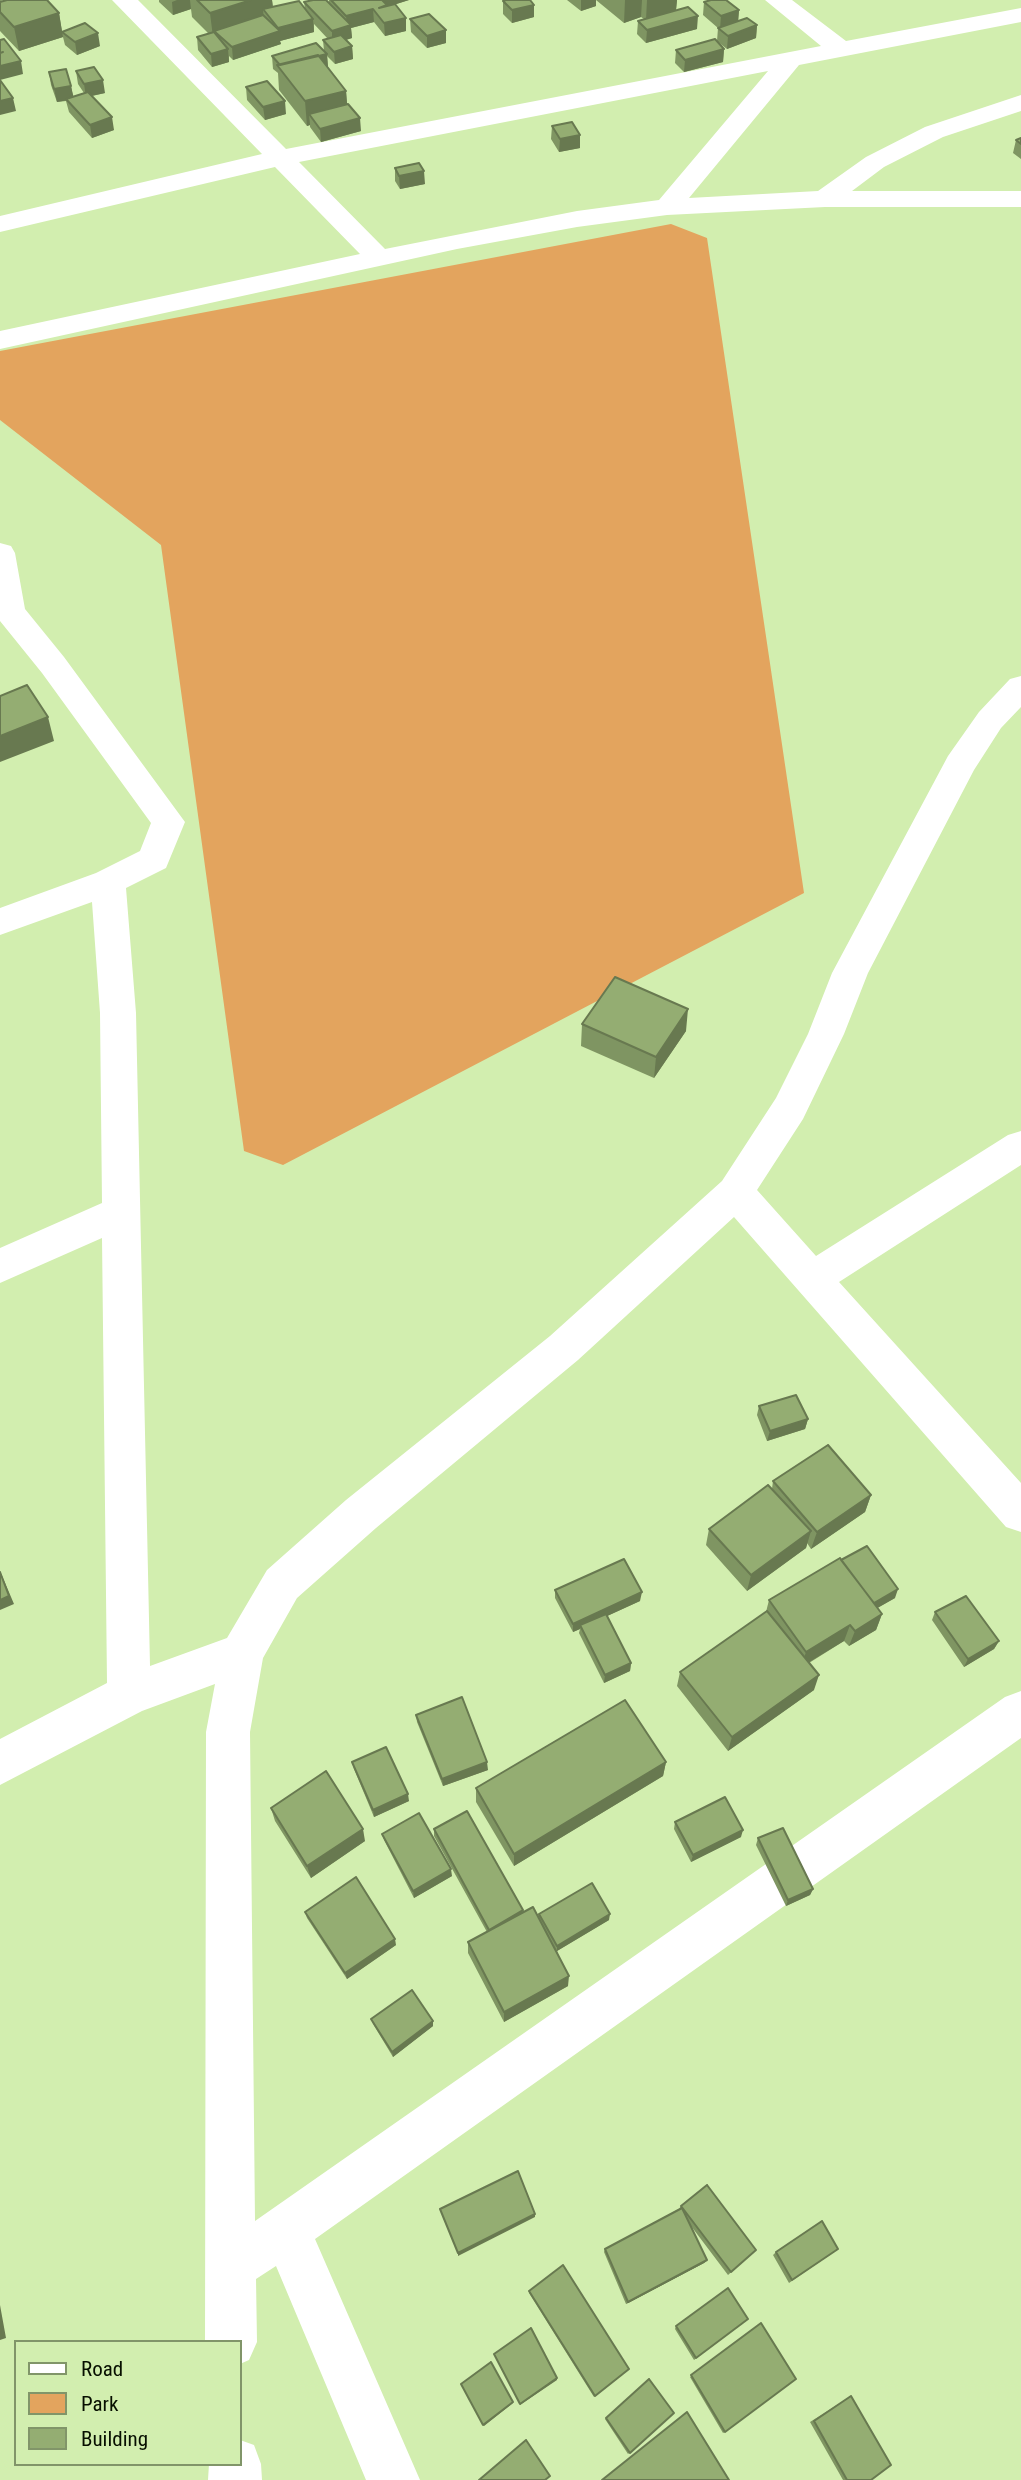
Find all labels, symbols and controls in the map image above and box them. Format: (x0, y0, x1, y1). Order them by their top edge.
legend (14, 2340, 242, 2466)
text: Road (81, 2357, 123, 2381)
text: Park (81, 2392, 118, 2416)
text: Building (81, 2427, 148, 2451)

